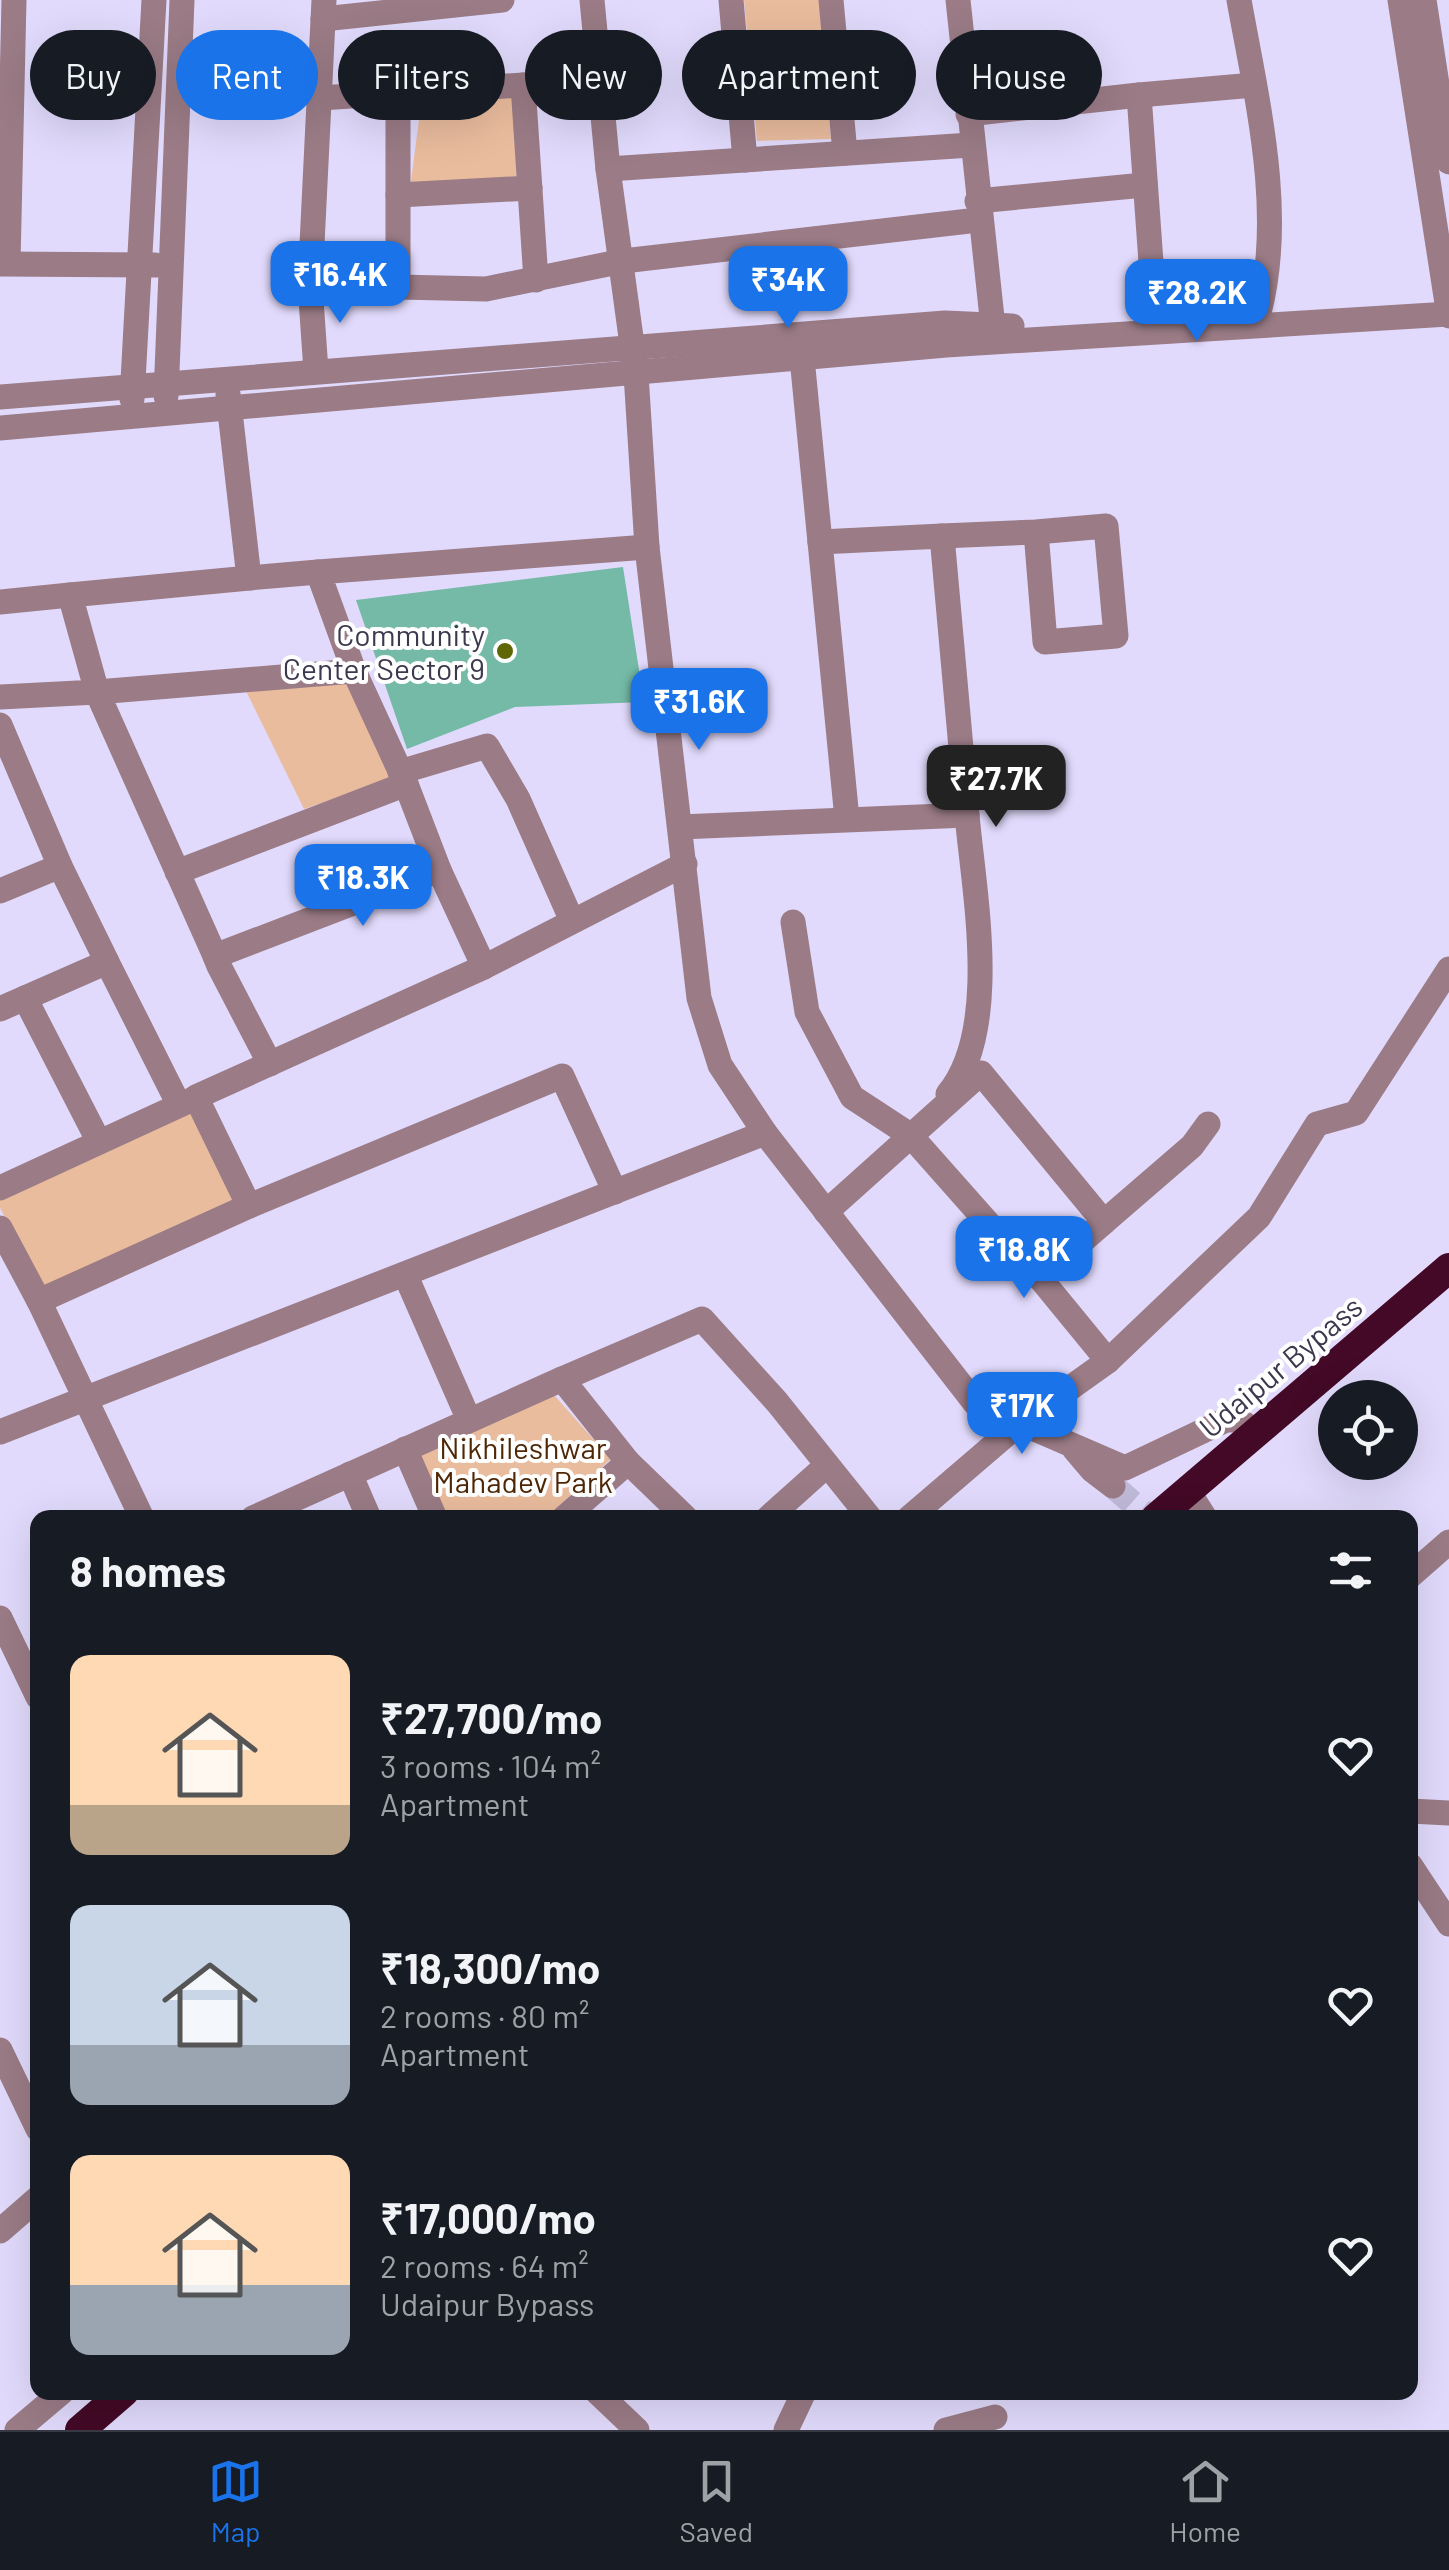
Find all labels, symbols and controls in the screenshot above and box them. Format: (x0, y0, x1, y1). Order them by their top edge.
chip: Buy (30, 30, 156, 120)
chip: Rent (176, 30, 318, 120)
chip: Filters (338, 30, 505, 120)
chip: New (525, 30, 662, 120)
chip: Apartment (682, 30, 916, 120)
chip: House (936, 30, 1102, 120)
pin: ₹16.4K (259, 241, 421, 326)
pin: ₹34K (729, 246, 847, 331)
text: ₹16.4K (293, 254, 387, 292)
text: ₹34K (751, 259, 825, 297)
pin: ₹28.2K (1116, 259, 1278, 344)
text: ₹28.2K (1147, 272, 1247, 310)
place label: Community Center Sector 9 (283, 616, 485, 686)
marker: Community Center Sector 9 (494, 640, 516, 662)
pin: ₹31.6K (618, 668, 780, 753)
text: ₹31.6K (653, 681, 745, 719)
pin: ₹27.7K (915, 745, 1077, 830)
text: ₹27.7K (949, 758, 1043, 796)
pin: ₹18.3K (282, 844, 444, 929)
text: ₹18.3K (317, 857, 409, 895)
pin: ₹18.8K (943, 1216, 1105, 1301)
text: ₹18.8K (978, 1229, 1070, 1267)
street label: Udaipur Bypass (1191, 1288, 1369, 1444)
pin: ₹17K (963, 1372, 1081, 1457)
map controls (1318, 1380, 1418, 1480)
button: locate (1318, 1380, 1418, 1480)
text: ₹17K (989, 1385, 1055, 1423)
park label: Nikhileshwar Mahadev Park (433, 1429, 613, 1499)
icon: filters (1323, 1543, 1378, 1598)
text: 8 homes (70, 1545, 226, 1595)
text: ₹27,700/mo (380, 1692, 602, 1742)
icon: home (150, 1695, 270, 1815)
icon: heart (1323, 1728, 1378, 1783)
text: 3 rooms · 104 m² (380, 1746, 601, 1784)
text: Apartment (380, 1784, 529, 1822)
text: ₹18,300/mo (380, 1942, 600, 1992)
icon: home (150, 1945, 270, 2065)
icon: heart (1323, 1978, 1378, 2033)
text: 2 rooms · 80 m² (380, 1996, 589, 2034)
text: Apartment (380, 2034, 529, 2072)
text: ₹17,000/mo (380, 2192, 596, 2242)
icon: home (150, 2195, 270, 2315)
icon: heart (1323, 2228, 1378, 2283)
text: 2 rooms · 64 m² (380, 2246, 589, 2284)
text: Udaipur Bypass (380, 2284, 595, 2322)
tab: Map (208, 2454, 263, 2548)
tab: Saved (680, 2454, 753, 2548)
tab: Home (1169, 2454, 1241, 2548)

